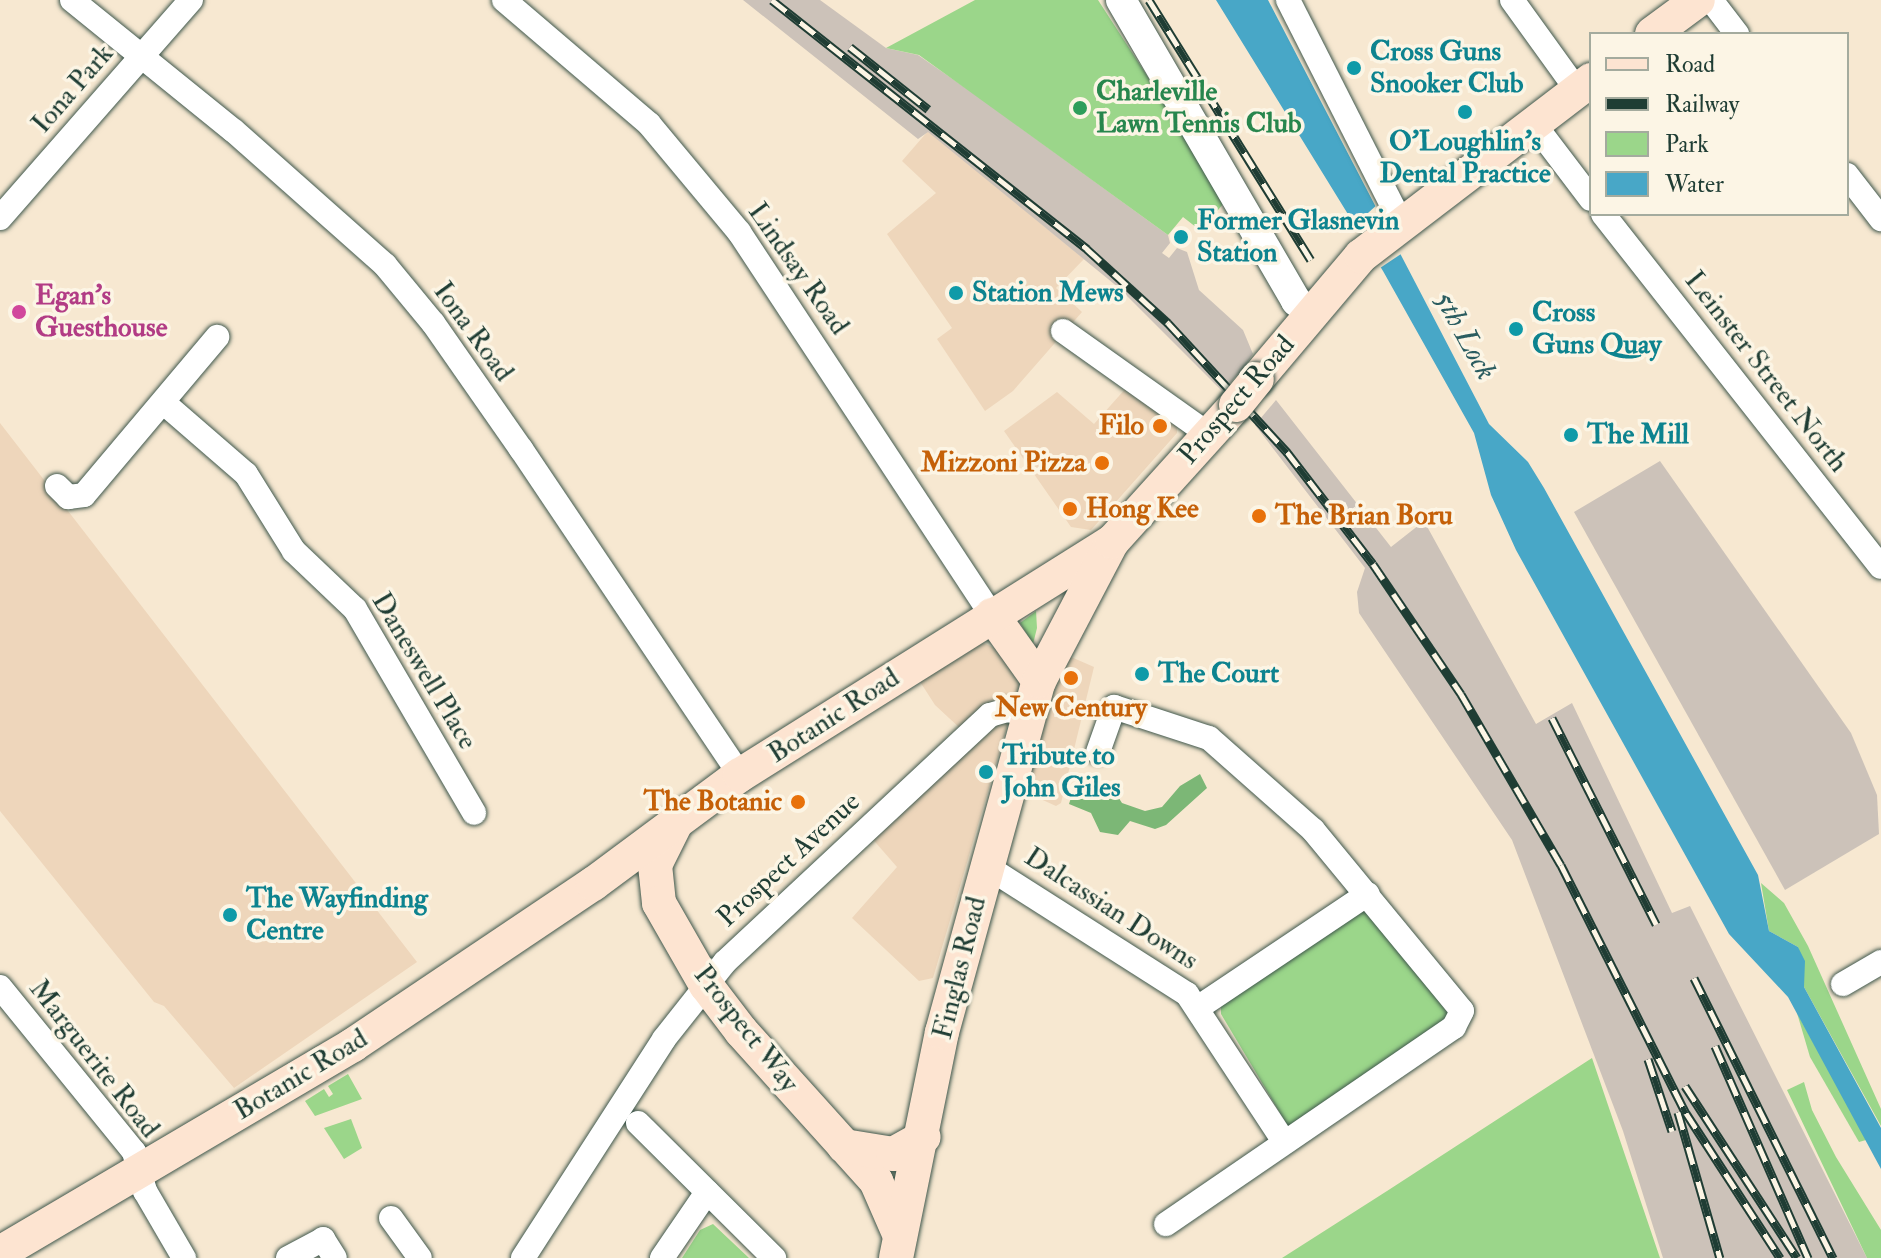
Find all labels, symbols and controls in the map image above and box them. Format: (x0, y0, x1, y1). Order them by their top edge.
legend (1589, 32, 1849, 216)
place label: Cross Guns Snooker Club (1370, 35, 1523, 101)
street label: Iona Park (25, 38, 121, 140)
text: Road (1665, 49, 1715, 80)
marker: Cross Guns Snooker Club (1345, 59, 1363, 77)
place label: Charleville Lawn Tennis Club (1096, 75, 1302, 141)
text: Railway (1665, 89, 1739, 120)
marker: Charleville Lawn Tennis Club (1071, 99, 1089, 117)
marker: O'Loughlin's Dental Practice (1456, 103, 1474, 121)
place label: O'Loughlin's Dental Practice (1379, 125, 1551, 191)
text: Park (1665, 129, 1709, 160)
text: Water (1665, 169, 1724, 200)
street label: Lindsay Road (740, 197, 856, 341)
place label: Former Glasnevin Station (1197, 204, 1399, 270)
marker: Former Glasnevin Station (1172, 228, 1190, 246)
street label: Leinster Street North (1677, 265, 1855, 479)
street label: Iona Road (426, 276, 520, 388)
place label: Station Mews (972, 276, 1124, 310)
place label: Egan's Guesthouse (35, 279, 167, 345)
marker: Station Mews (947, 284, 965, 302)
water label: 5th Lock (1426, 286, 1504, 386)
place label: Cross Guns Quay (1532, 296, 1662, 362)
marker: Egan's Guesthouse (10, 303, 28, 321)
marker: Cross Guns Quay (1507, 320, 1525, 338)
street label: Prospect Road (1172, 329, 1302, 471)
place label: Filo (1099, 409, 1144, 443)
marker: Filo (1151, 417, 1169, 435)
place label: The Mill (1587, 418, 1689, 452)
marker: The Mill (1562, 426, 1580, 444)
place label: Mizzoni Pizza (921, 446, 1086, 480)
marker: Mizzoni Pizza (1093, 454, 1111, 472)
place label: Hong Kee (1086, 492, 1199, 526)
place label: The Brian Boru (1275, 499, 1453, 533)
marker: Hong Kee (1061, 500, 1079, 518)
marker: The Brian Boru (1250, 507, 1268, 525)
street label: Daneswell Place (364, 586, 484, 756)
place label: The Court (1158, 657, 1279, 691)
street label: Botanic Road (762, 661, 906, 771)
marker: The Court (1133, 665, 1151, 683)
marker: New Century (1062, 669, 1080, 687)
place label: New Century (995, 691, 1147, 725)
place label: Tribute to John Giles (1002, 739, 1121, 805)
marker: Tribute to John Giles (977, 763, 995, 781)
place label: The Botanic (643, 785, 782, 819)
street label: Prospect Avenue (711, 785, 867, 935)
marker: The Botanic (789, 793, 807, 811)
street label: Dalcassian Downs (1018, 840, 1204, 978)
place label: The Wayfinding Centre (246, 882, 428, 948)
street label: Finglas Road (926, 893, 994, 1043)
marker: The Wayfinding Centre (221, 906, 239, 924)
street label: Prospect Way (686, 959, 806, 1099)
street label: Marguerite Road (22, 973, 166, 1145)
street label: Botanic Road (228, 1022, 374, 1128)

